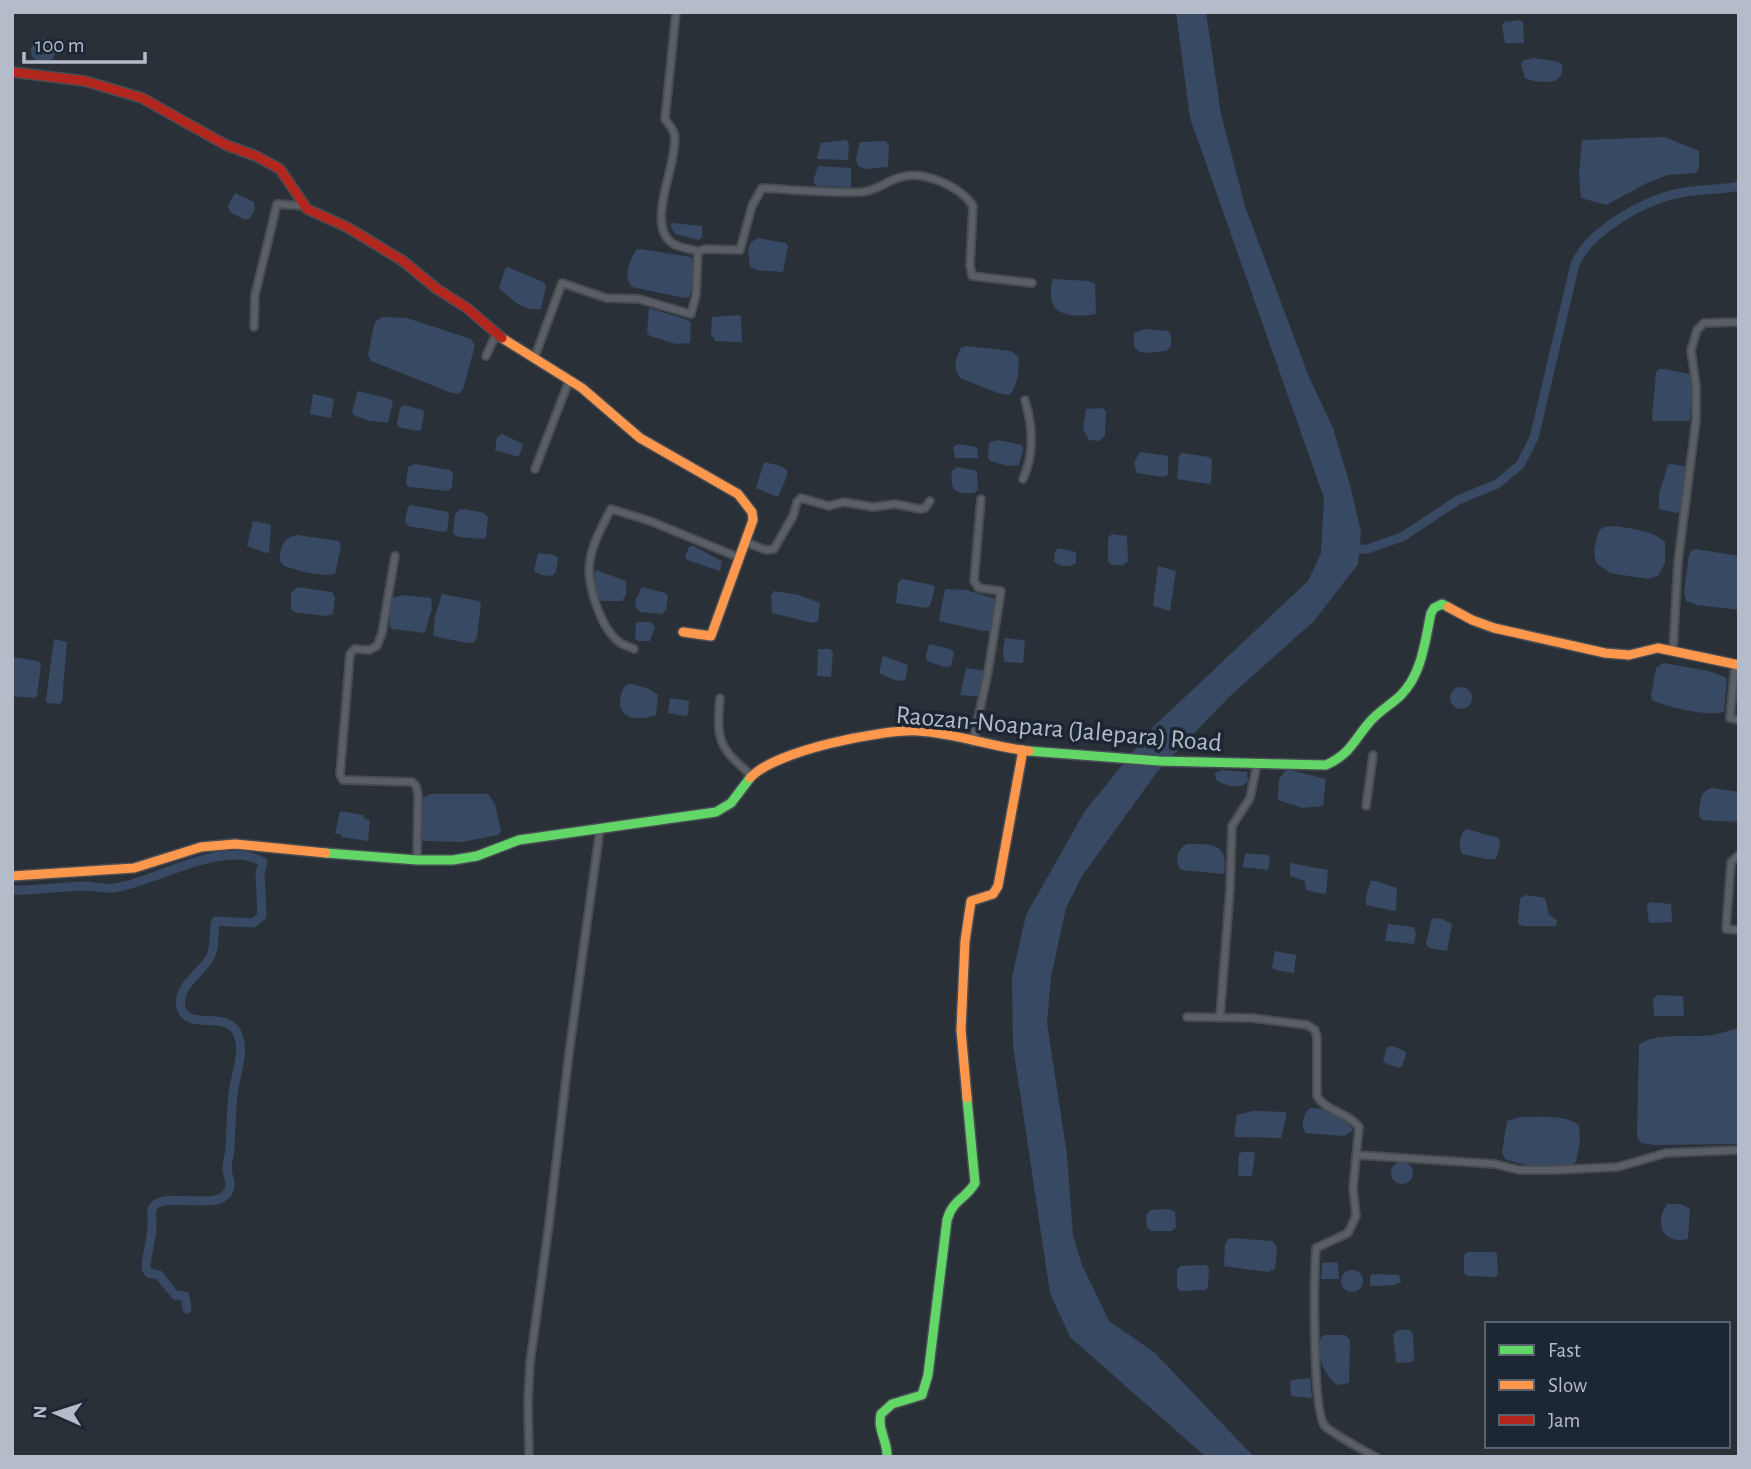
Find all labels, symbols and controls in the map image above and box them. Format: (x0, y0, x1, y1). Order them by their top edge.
scale bar (24, 21, 145, 65)
text: 100 m (35, 35, 85, 56)
street label: Raozan-Noapara (Jalepara) Road (895, 702, 1223, 756)
legend (1485, 1322, 1730, 1448)
text: Fast (1548, 1340, 1581, 1361)
text: Slow (1548, 1375, 1587, 1396)
north arrow (21, 1378, 91, 1448)
text: N (31, 1405, 50, 1419)
text: Jam (1548, 1410, 1580, 1431)

